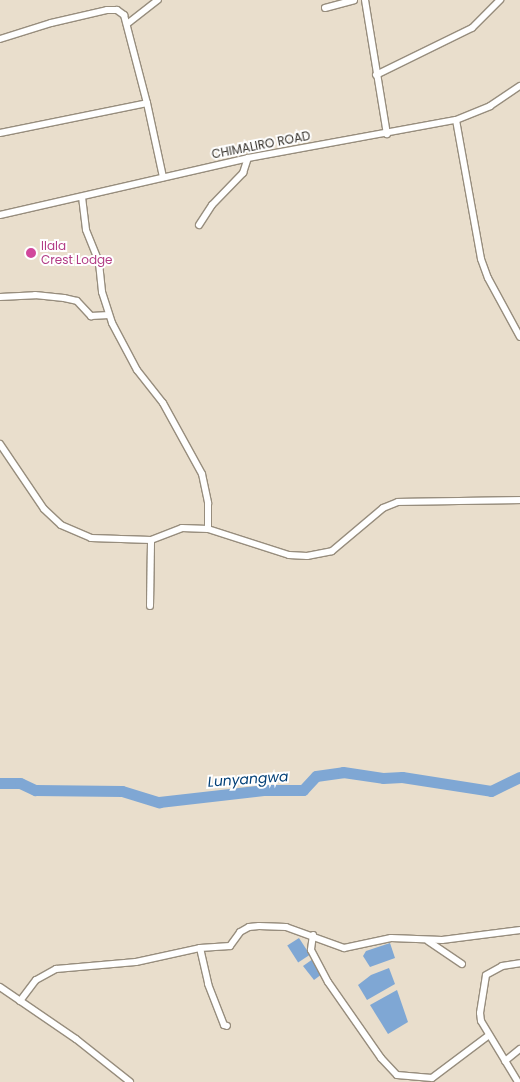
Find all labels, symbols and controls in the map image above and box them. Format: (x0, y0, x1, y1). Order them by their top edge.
street label: CHIMALIRO ROAD (210, 128, 312, 162)
place label: Ilala Crest Lodge (41, 239, 113, 267)
marker: Ilala Crest Lodge (25, 247, 37, 259)
water label: Lunyangwa (207, 768, 289, 790)

